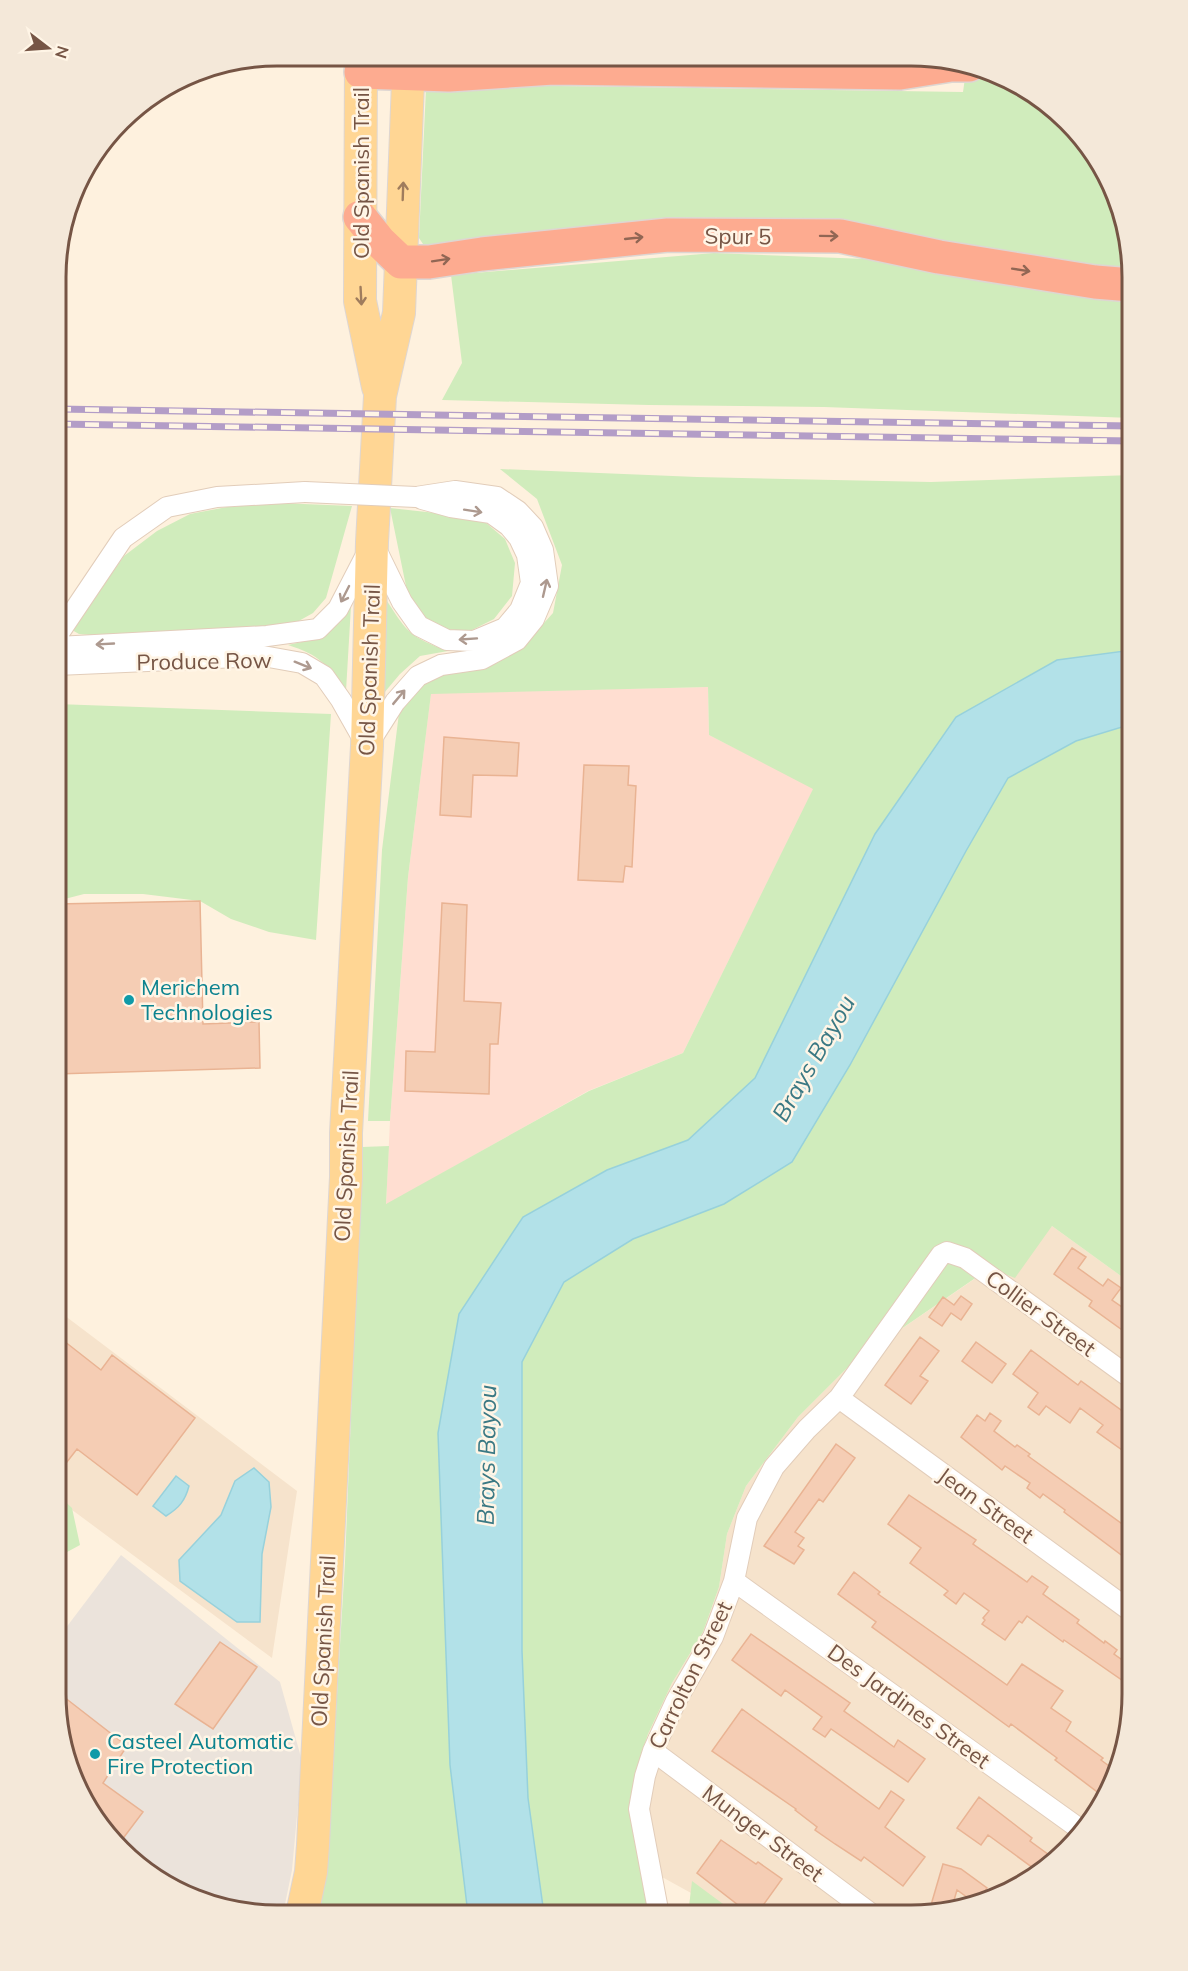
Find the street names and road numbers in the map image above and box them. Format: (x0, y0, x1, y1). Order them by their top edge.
street label: Old Spanish Trail (347, 87, 375, 259)
street label: Spur 5 (704, 221, 772, 251)
street label: Old Spanish Trail (352, 584, 386, 756)
street label: Produce Row (136, 646, 272, 676)
street label: Old Spanish Trail (328, 1069, 364, 1243)
street label: Collier Street (981, 1264, 1102, 1362)
street label: Jean Street (933, 1461, 1040, 1549)
street label: Old Spanish Trail (305, 1554, 341, 1728)
street label: Carrolton Street (642, 1596, 738, 1754)
street label: Des Jardines Street (822, 1638, 996, 1775)
street label: Munger Street (697, 1778, 829, 1888)

